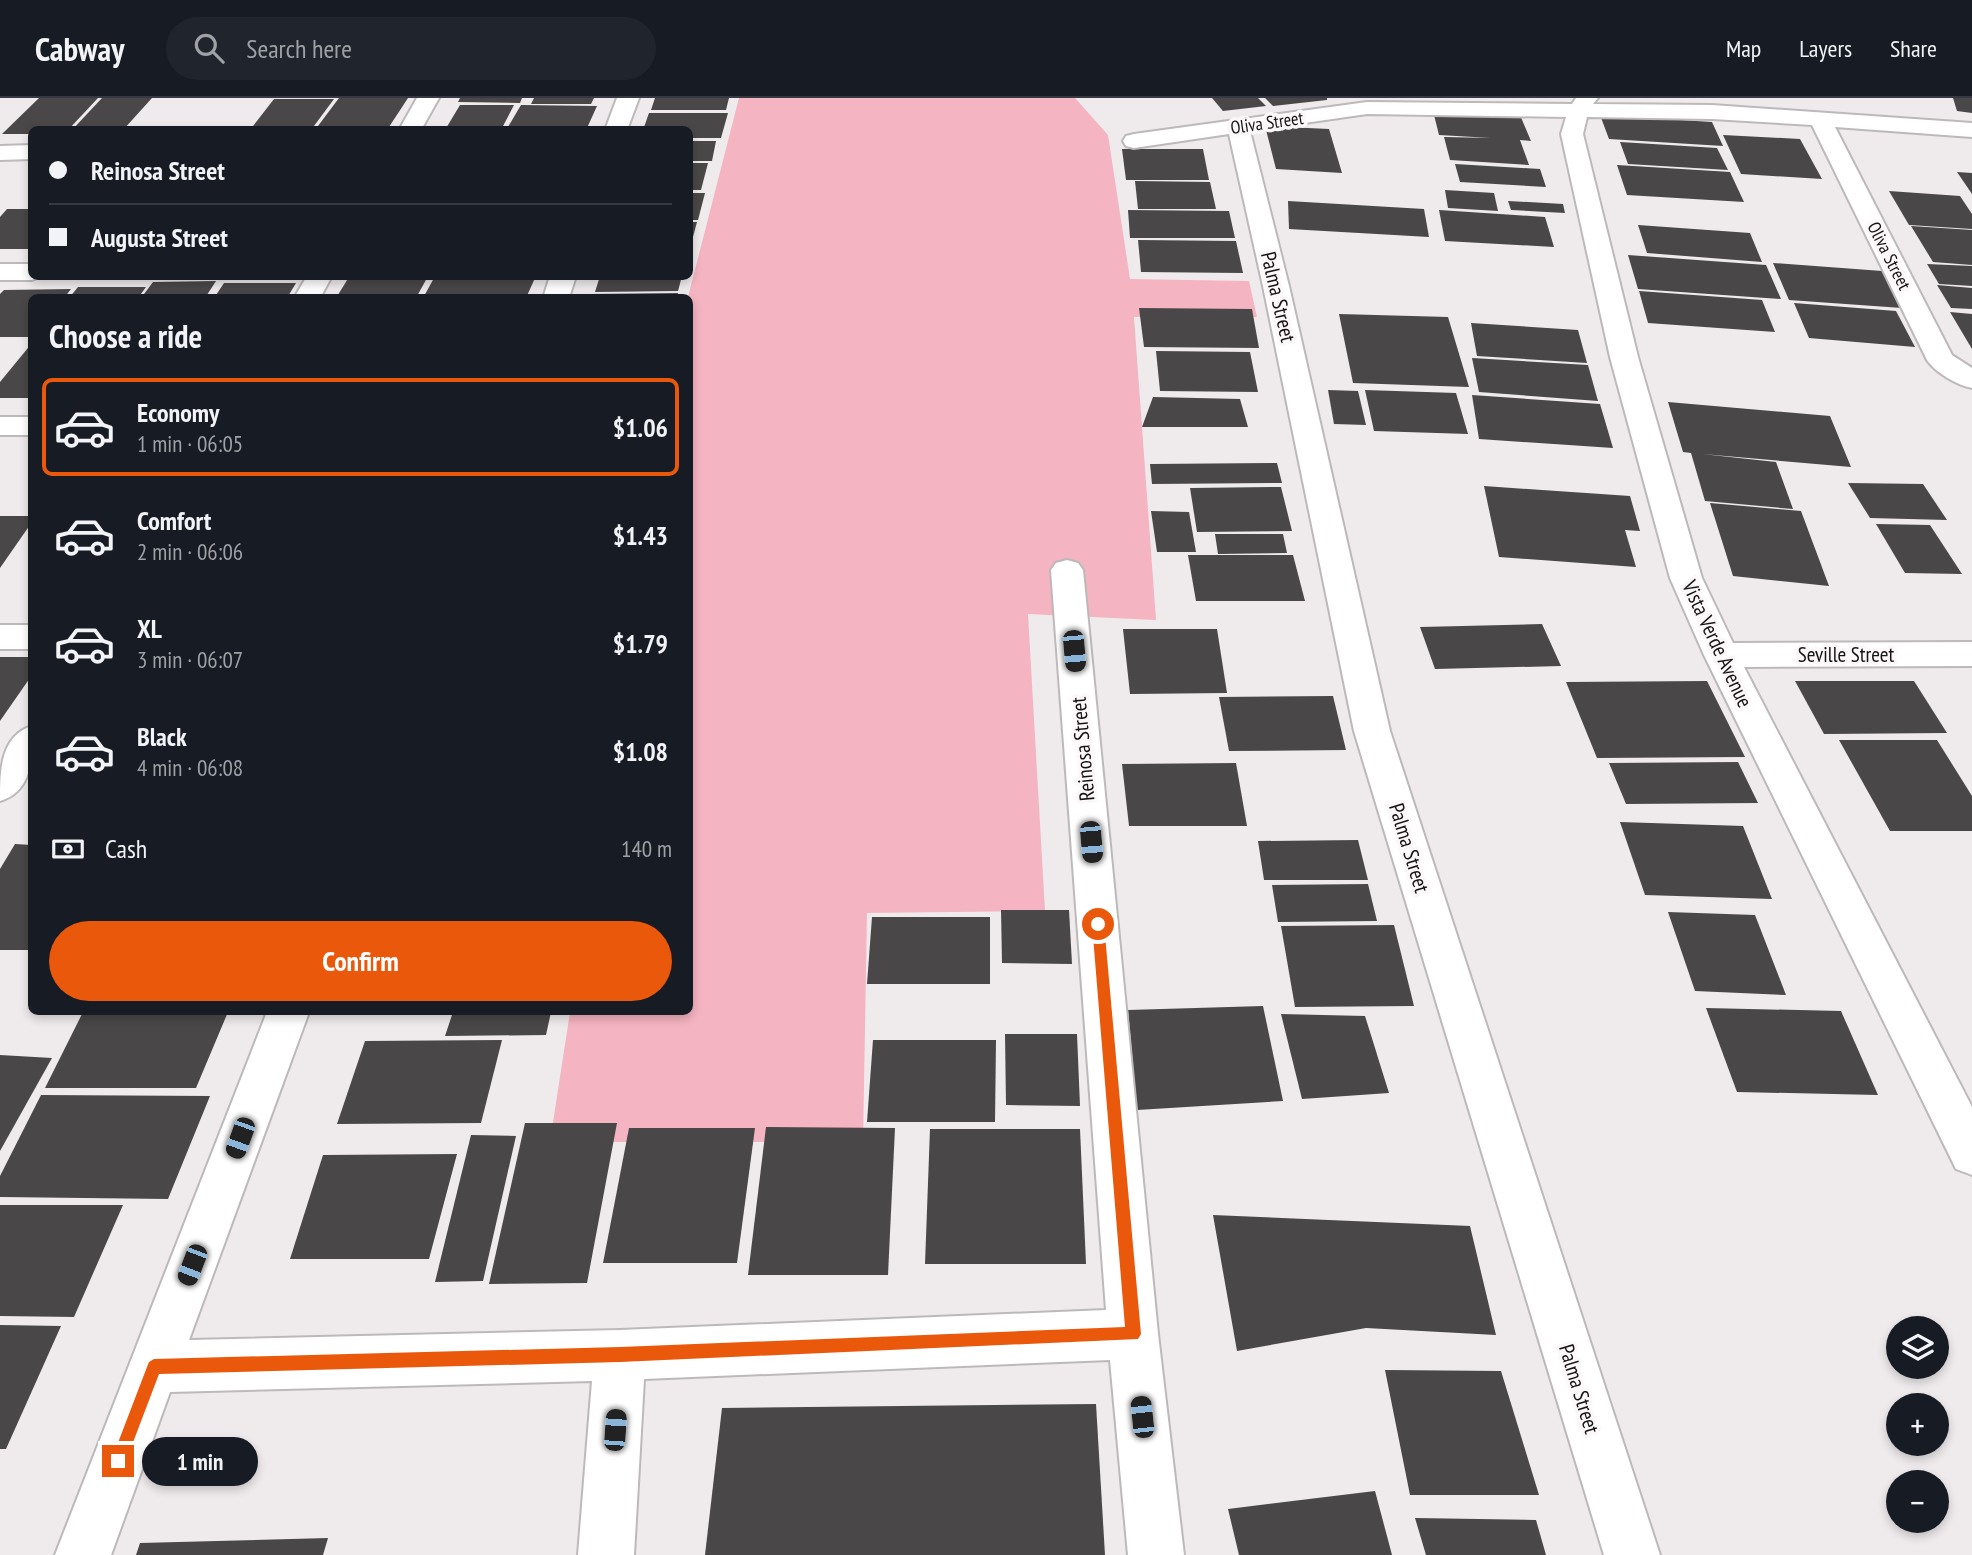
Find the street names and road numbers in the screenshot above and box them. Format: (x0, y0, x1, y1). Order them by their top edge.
street label: Oliva Street (1229, 106, 1305, 139)
street label: Oliva Street (1863, 218, 1916, 294)
street label: Palma Street (1255, 249, 1302, 345)
street label: Vista Verde Avenue (1676, 575, 1759, 712)
street label: Seville Street (1798, 641, 1894, 668)
street label: Reinosa Street (1064, 696, 1100, 802)
street label: Palma Street (1383, 800, 1436, 896)
street label: Palma Street (1553, 1341, 1606, 1437)

